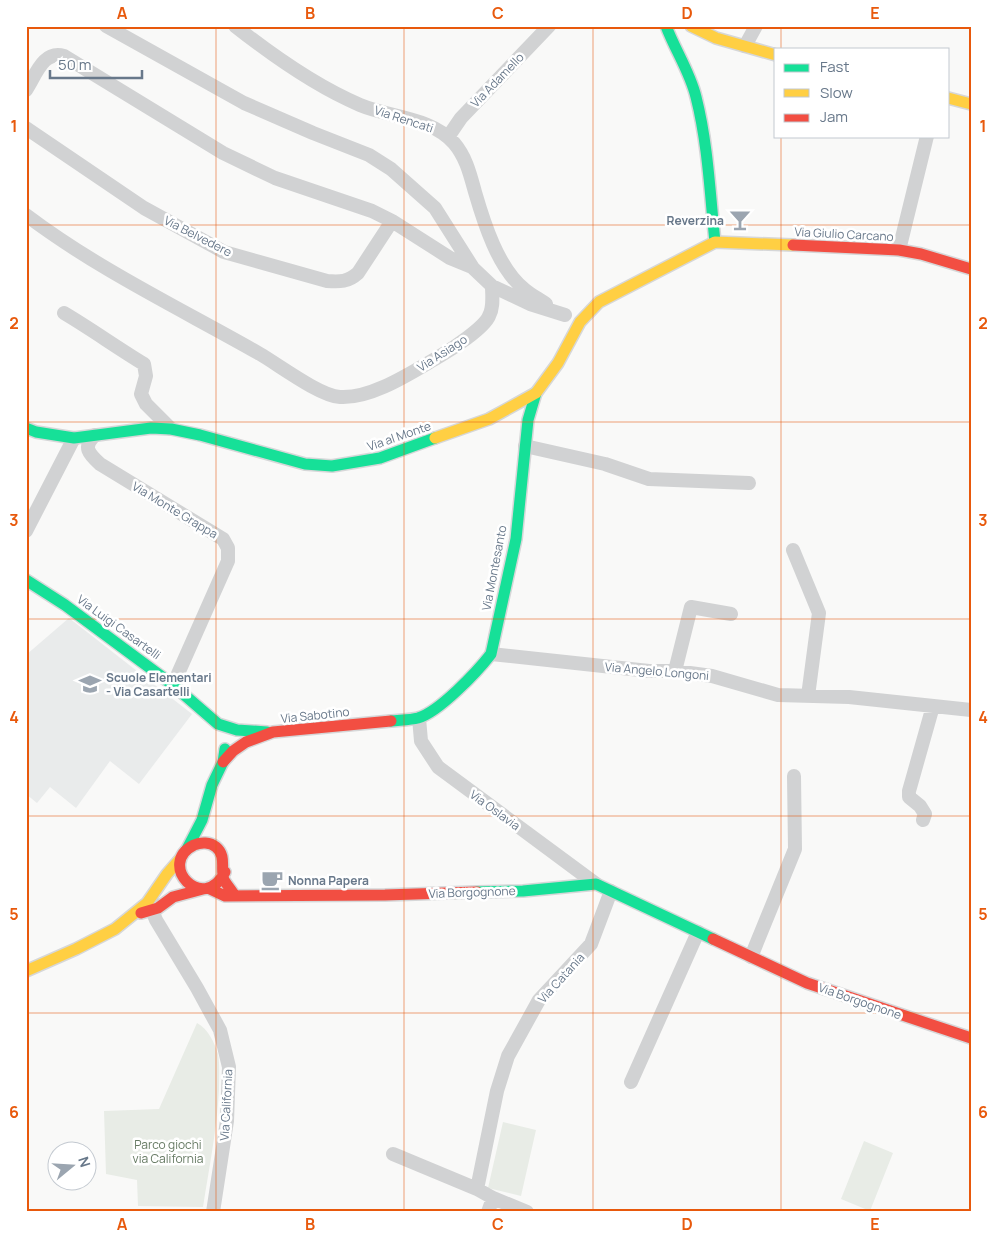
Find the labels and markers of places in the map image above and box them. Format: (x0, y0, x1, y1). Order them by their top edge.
bar icon: Reverzina (727, 207, 753, 233)
place label: Reverzina (667, 212, 724, 229)
place label: Scuole Elementari - Via Casartelli (106, 669, 212, 700)
school or university icon: Scuole Elementari - Via Casartelli (77, 671, 103, 697)
cafe icon: Nonna Papera (259, 867, 285, 893)
place label: Nonna Papera (288, 872, 369, 889)

